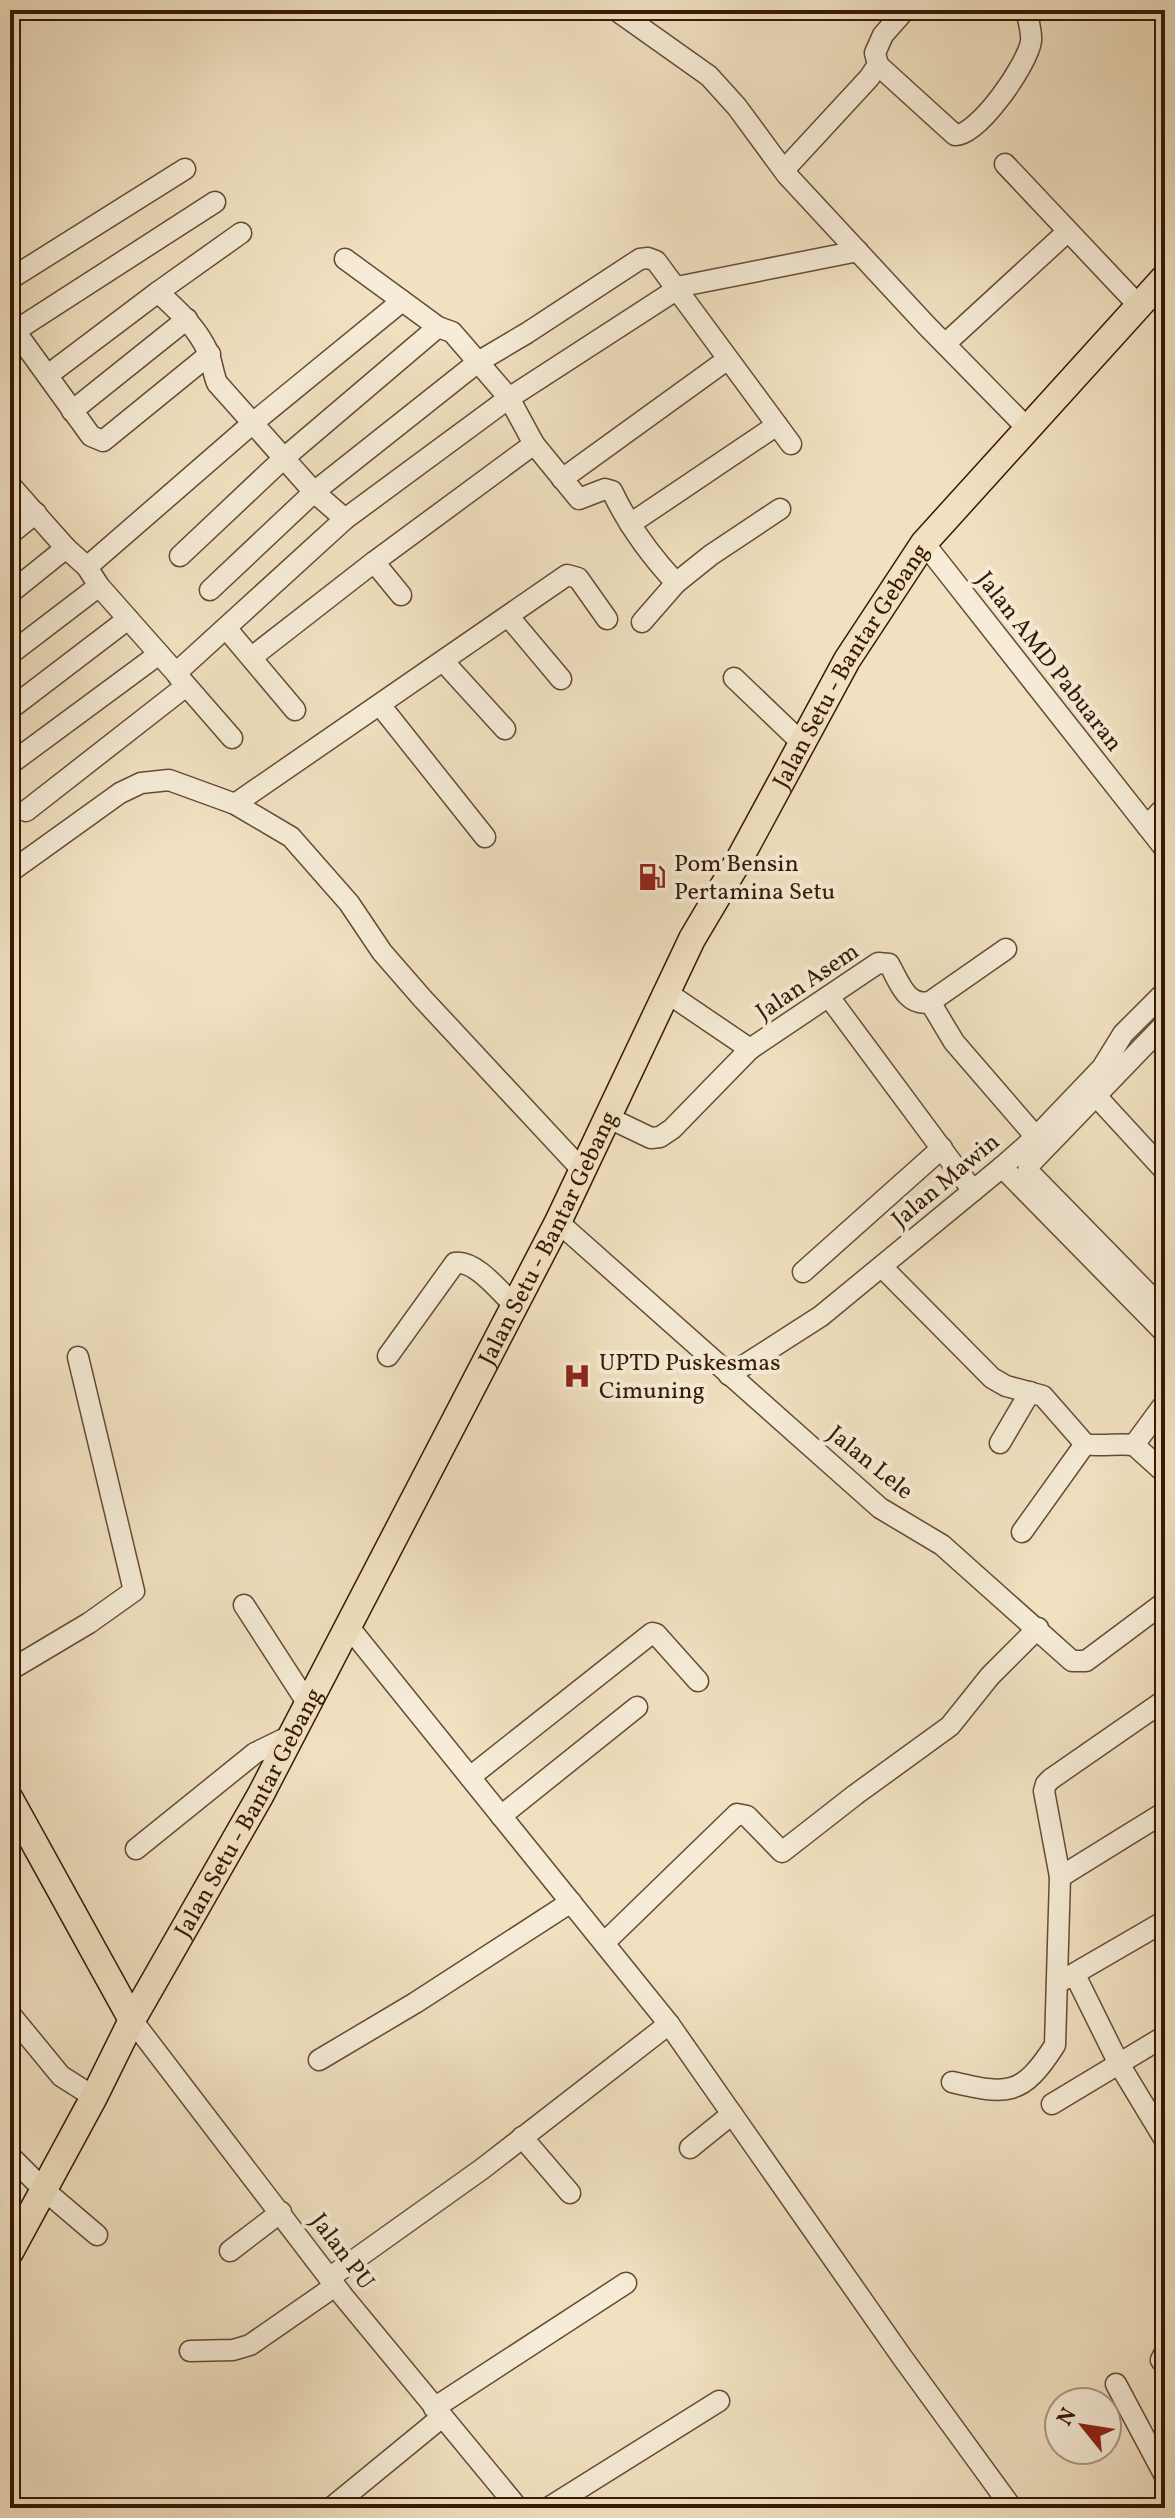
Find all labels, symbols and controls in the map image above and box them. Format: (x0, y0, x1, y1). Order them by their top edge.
street label: Jalan Setu - Bantar Gebang (766, 537, 938, 795)
street label: Jalan AMD Pabuaran (967, 565, 1130, 760)
place label: Pom Bensin Pertamina Setu (674, 848, 835, 910)
fuel station icon: Pom Bensin Pertamina Setu (637, 862, 667, 892)
street label: Jalan Asem (750, 936, 866, 1030)
street label: Jalan Setu - Bantar Gebang (471, 1106, 627, 1372)
street label: Jalan Mawin (885, 1126, 1008, 1237)
place label: UPTD Puskesmas Cimuning (599, 1347, 780, 1409)
hospital icon: UPTD Puskesmas Cimuning (562, 1361, 592, 1391)
street label: Jalan Lele (820, 1418, 920, 1509)
street label: Jalan Setu - Bantar Gebang (167, 1682, 332, 1945)
street label: Jalan PU (301, 2207, 382, 2298)
north arrow (1043, 2386, 1123, 2466)
text: N (1050, 2403, 1085, 2432)

